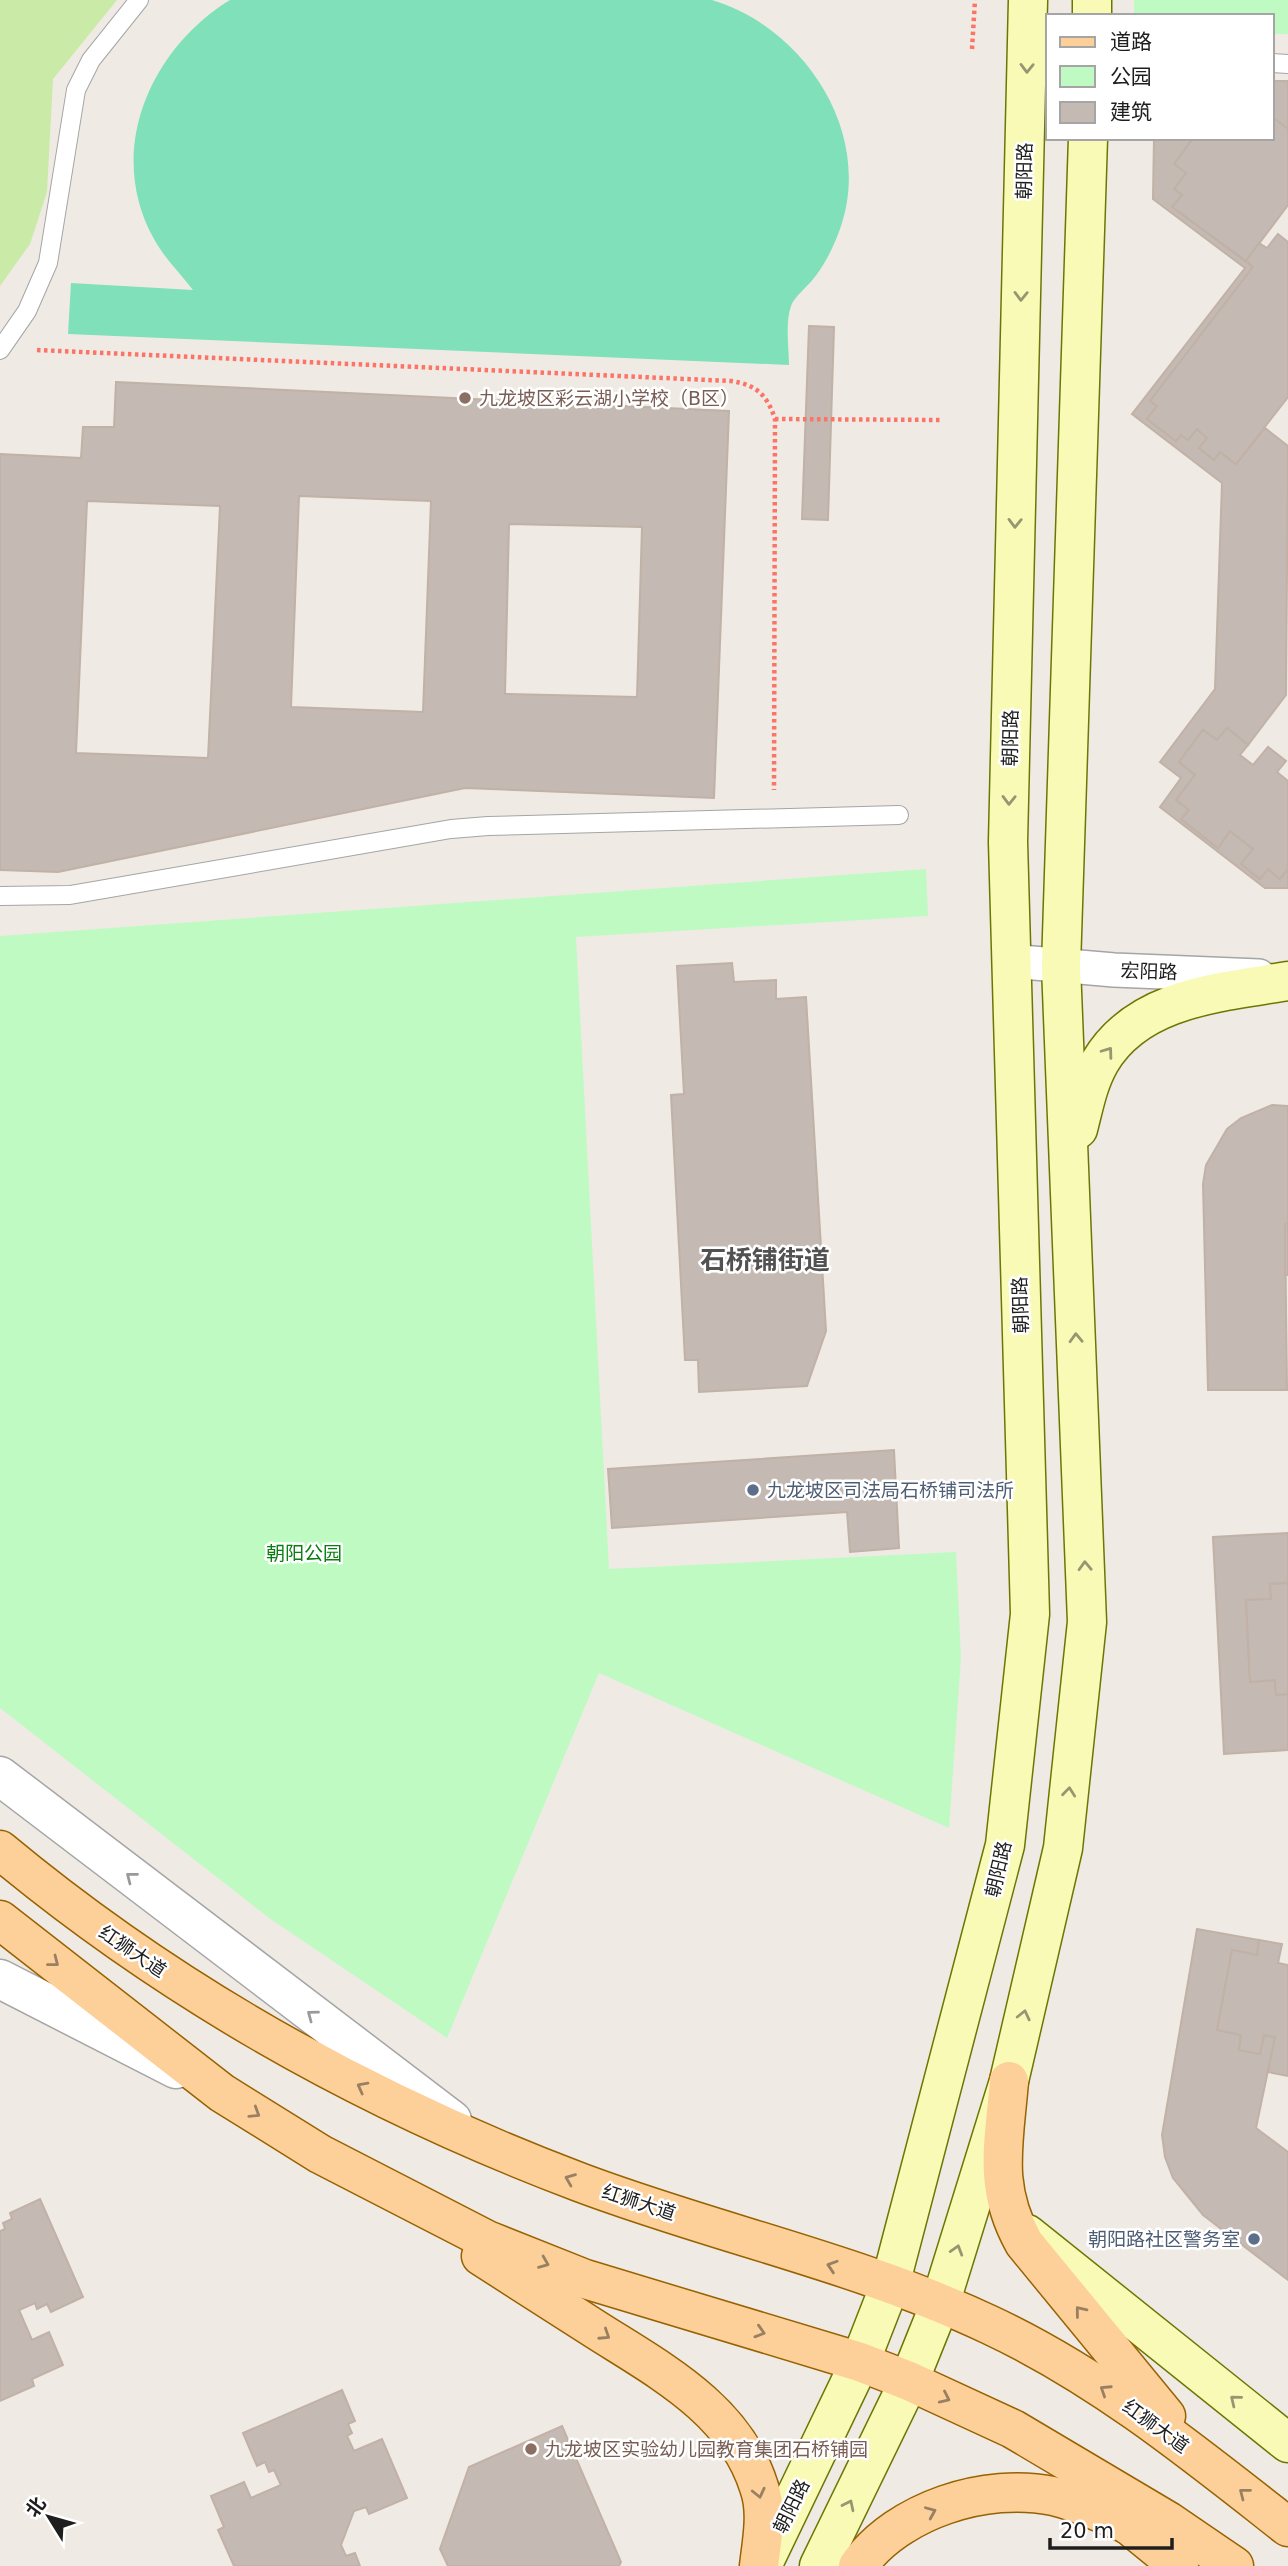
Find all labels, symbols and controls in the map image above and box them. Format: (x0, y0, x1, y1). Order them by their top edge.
legend (1046, 14, 1274, 140)
text: 道路 (1110, 30, 1152, 54)
one-way arrow (1019, 63, 1034, 74)
text: 公园 (1110, 65, 1152, 89)
text: 建筑 (1110, 100, 1152, 124)
street label: 朝阳路 (1013, 142, 1035, 200)
one-way arrow (1013, 291, 1029, 301)
place label: 九龙坡区彩云湖小学校（B区） (479, 387, 739, 409)
marker: 九龙坡区彩云湖小学校（B区） (457, 390, 473, 406)
one-way arrow (1008, 518, 1023, 529)
street label: 朝阳路 (999, 709, 1021, 767)
one-way arrow (1001, 794, 1016, 805)
street label: 宏阳路 (1120, 959, 1178, 983)
one-way arrow (1100, 1047, 1112, 1060)
district label: 石桥铺街道 (700, 1245, 830, 1275)
street label: 朝阳路 (1008, 1276, 1032, 1334)
one-way arrow (1068, 1333, 1083, 1344)
place label: 九龙坡区司法局石桥铺司法所 (767, 1479, 1014, 1501)
marker: 九龙坡区司法局石桥铺司法所 (745, 1482, 761, 1498)
park label: 朝阳公园 (266, 1542, 342, 1564)
one-way arrow (1078, 1560, 1093, 1571)
one-way arrow (1061, 1786, 1076, 1797)
street label: 朝阳路 (981, 1839, 1015, 1899)
one-way arrow (126, 1872, 139, 1885)
street label: 红狮大道 (95, 1921, 171, 1981)
one-way arrow (46, 1954, 59, 1967)
one-way arrow (1016, 2009, 1030, 2021)
one-way arrow (307, 2011, 320, 2023)
one-way arrow (357, 2082, 369, 2095)
one-way arrow (248, 2105, 261, 2118)
one-way arrow (565, 2173, 577, 2187)
street label: 红狮大道 (599, 2180, 679, 2224)
place label: 朝阳路社区警务室 (1088, 2228, 1240, 2250)
marker: 朝阳路社区警务室 (1246, 2231, 1262, 2247)
one-way arrow (948, 2245, 963, 2257)
one-way arrow (537, 2254, 549, 2268)
one-way arrow (827, 2260, 839, 2275)
one-way arrow (1075, 2307, 1088, 2319)
one-way arrow (754, 2324, 766, 2339)
one-way arrow (597, 2327, 610, 2340)
one-way arrow (1100, 2385, 1113, 2398)
one-way arrow (938, 2390, 950, 2404)
street label: 红狮大道 (1119, 2395, 1193, 2457)
one-way arrow (1230, 2396, 1243, 2408)
place label: 九龙坡区实验幼儿园教育集团石桥铺园 (545, 2438, 868, 2460)
marker: 九龙坡区实验幼儿园教育集团石桥铺园 (523, 2441, 539, 2457)
street label: 朝阳路 (769, 2476, 813, 2536)
north arrow (14, 2482, 84, 2552)
one-way arrow (751, 2487, 766, 2499)
one-way arrow (1240, 2489, 1253, 2501)
text: 北 (21, 2493, 50, 2521)
one-way arrow (841, 2500, 855, 2512)
one-way arrow (925, 2506, 937, 2520)
scale bar (1050, 2506, 1172, 2550)
text: 20 m (1060, 2519, 1114, 2543)

